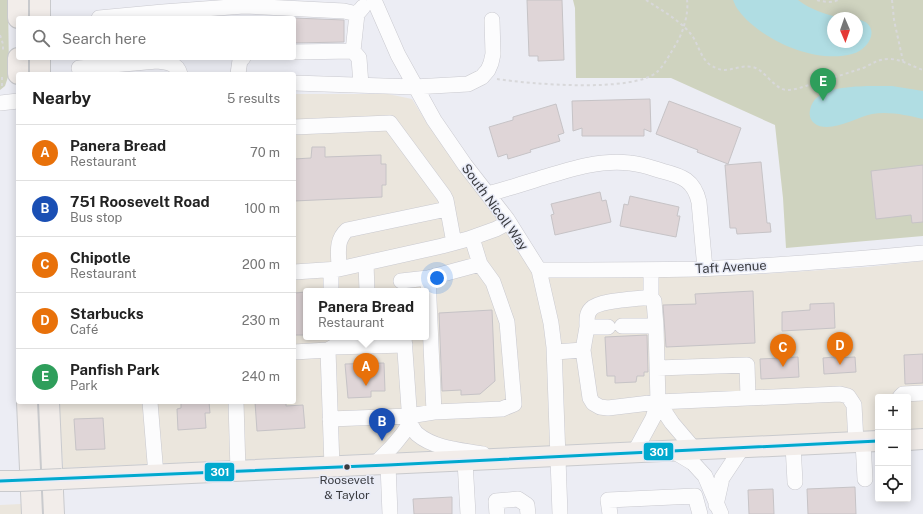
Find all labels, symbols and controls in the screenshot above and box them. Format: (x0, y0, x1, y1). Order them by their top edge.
north arrow (827, 12, 863, 48)
search box (16, 16, 296, 60)
icon: search (30, 27, 52, 49)
text: Search here (62, 30, 146, 47)
pin: E (810, 68, 836, 101)
text: Nearby (32, 88, 91, 108)
text: 5 results (227, 91, 280, 106)
text: Panera Bread (70, 137, 166, 154)
text: A (40, 145, 50, 160)
text: 70 m (250, 145, 280, 160)
text: Restaurant (70, 154, 136, 169)
street label: South Nicoll Way (459, 161, 531, 253)
text: 751 Roosevelt Road (70, 193, 210, 210)
text: B (41, 201, 49, 216)
text: 100 m (244, 201, 280, 216)
text: Bus stop (70, 210, 122, 225)
text: Chipotle (70, 249, 131, 266)
text: C (40, 257, 50, 272)
text: 200 m (242, 257, 280, 272)
street label: Taft Avenue (695, 258, 767, 276)
text: Restaurant (70, 266, 136, 281)
your location (427, 268, 447, 288)
popup (303, 288, 429, 340)
text: Panera Bread (318, 298, 414, 315)
text: Starbucks (70, 305, 144, 322)
text: D (40, 313, 50, 328)
text: 230 m (242, 313, 280, 328)
text: Restaurant (318, 315, 384, 330)
text: Café (70, 322, 98, 337)
pin: D (827, 332, 853, 365)
pin: C (770, 334, 796, 367)
pin: A (353, 353, 379, 386)
text: Panfish Park (70, 361, 160, 378)
text: E (41, 369, 49, 384)
text: 240 m (242, 369, 280, 384)
text: Park (70, 378, 98, 393)
map controls (875, 394, 911, 502)
button: + (875, 394, 911, 430)
pin: B (369, 408, 395, 441)
button: − (875, 430, 911, 466)
line badge: 301 (643, 442, 674, 461)
text: 301 (649, 446, 669, 458)
line badge: 301 (204, 462, 235, 482)
marker: Roosevelt & Taylor (342, 462, 352, 472)
text: 301 (210, 466, 230, 478)
button: locate (875, 466, 911, 502)
place label: Roosevelt & Taylor (320, 473, 375, 502)

